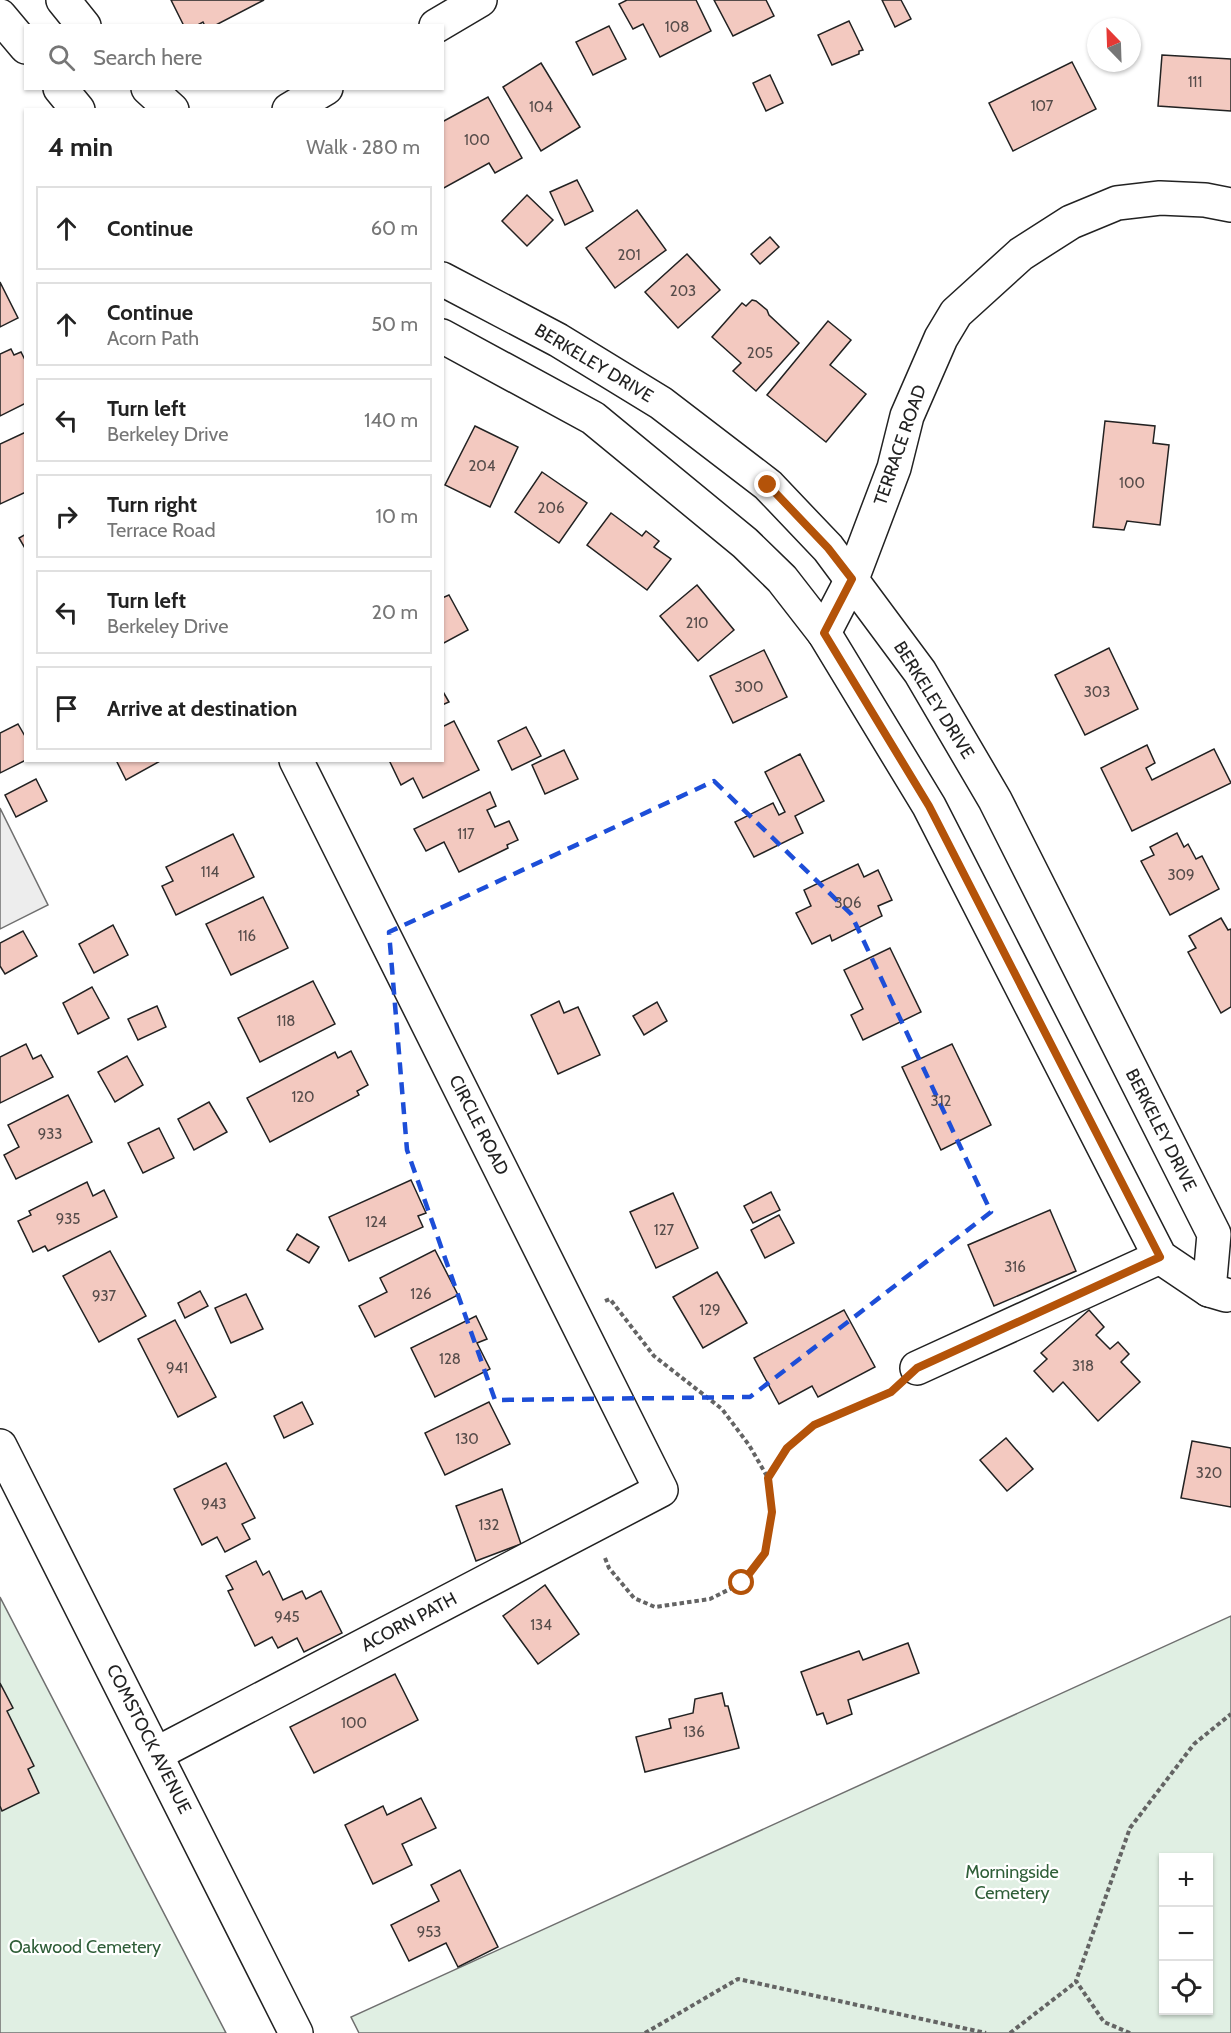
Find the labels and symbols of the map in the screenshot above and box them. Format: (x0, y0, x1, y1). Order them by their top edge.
house number: 108 (665, 18, 689, 36)
north arrow (1087, 18, 1141, 72)
house number: 111 (1188, 73, 1202, 91)
house number: 107 (1031, 97, 1054, 115)
house number: 104 (529, 98, 553, 116)
house number: 100 (464, 131, 490, 149)
house number: 201 (617, 246, 641, 264)
house number: 203 (670, 282, 696, 300)
street label: BERKELEY DRIVE (531, 319, 657, 407)
house number: 205 (747, 344, 773, 362)
street label: TERRACE ROAD (869, 382, 931, 508)
house number: 204 (469, 457, 496, 475)
route end (754, 471, 780, 497)
house number: 100 (1119, 474, 1145, 492)
house number: 206 (538, 499, 564, 517)
house number: 210 (685, 614, 709, 632)
street label: BERKELEY DRIVE (889, 637, 979, 763)
house number: 300 (734, 678, 764, 696)
house number: 303 (1084, 683, 1110, 701)
house number: 117 (457, 825, 475, 843)
house number: 114 (201, 863, 220, 881)
house number: 309 (1167, 866, 1195, 884)
house number: 306 (834, 894, 862, 912)
house number: 116 (238, 927, 256, 945)
house number: 118 (277, 1012, 295, 1030)
street label: BERKELEY DRIVE (1121, 1065, 1201, 1195)
street label: CIRCLE ROAD (444, 1071, 514, 1179)
house number: 120 (291, 1088, 315, 1106)
house number: 312 (931, 1092, 952, 1110)
house number: 933 (38, 1125, 62, 1143)
house number: 935 (56, 1210, 80, 1228)
house number: 124 (365, 1213, 387, 1231)
house number: 127 (654, 1221, 675, 1239)
house number: 316 (1004, 1258, 1026, 1276)
house number: 126 (410, 1285, 432, 1303)
house number: 937 (92, 1287, 117, 1305)
house number: 129 (699, 1301, 721, 1319)
house number: 128 (439, 1350, 461, 1368)
house number: 318 (1072, 1357, 1094, 1375)
house number: 941 (166, 1359, 188, 1377)
house number: 130 (455, 1430, 479, 1448)
house number: 320 (1196, 1464, 1222, 1482)
house number: 943 (201, 1495, 227, 1513)
house number: 132 (479, 1516, 500, 1534)
route start (728, 1569, 754, 1595)
street label: ACORN PATH (357, 1588, 461, 1656)
house number: 945 (274, 1608, 300, 1626)
house number: 134 (530, 1616, 552, 1634)
street label: COMSTOCK AVENUE (102, 1661, 196, 1817)
house number: 100 (341, 1714, 367, 1732)
house number: 136 (683, 1723, 705, 1741)
park label: Morningside Cemetery (965, 1861, 1059, 1904)
house number: 953 (417, 1923, 441, 1941)
park label: Oakwood Cemetery (9, 1936, 161, 1958)

